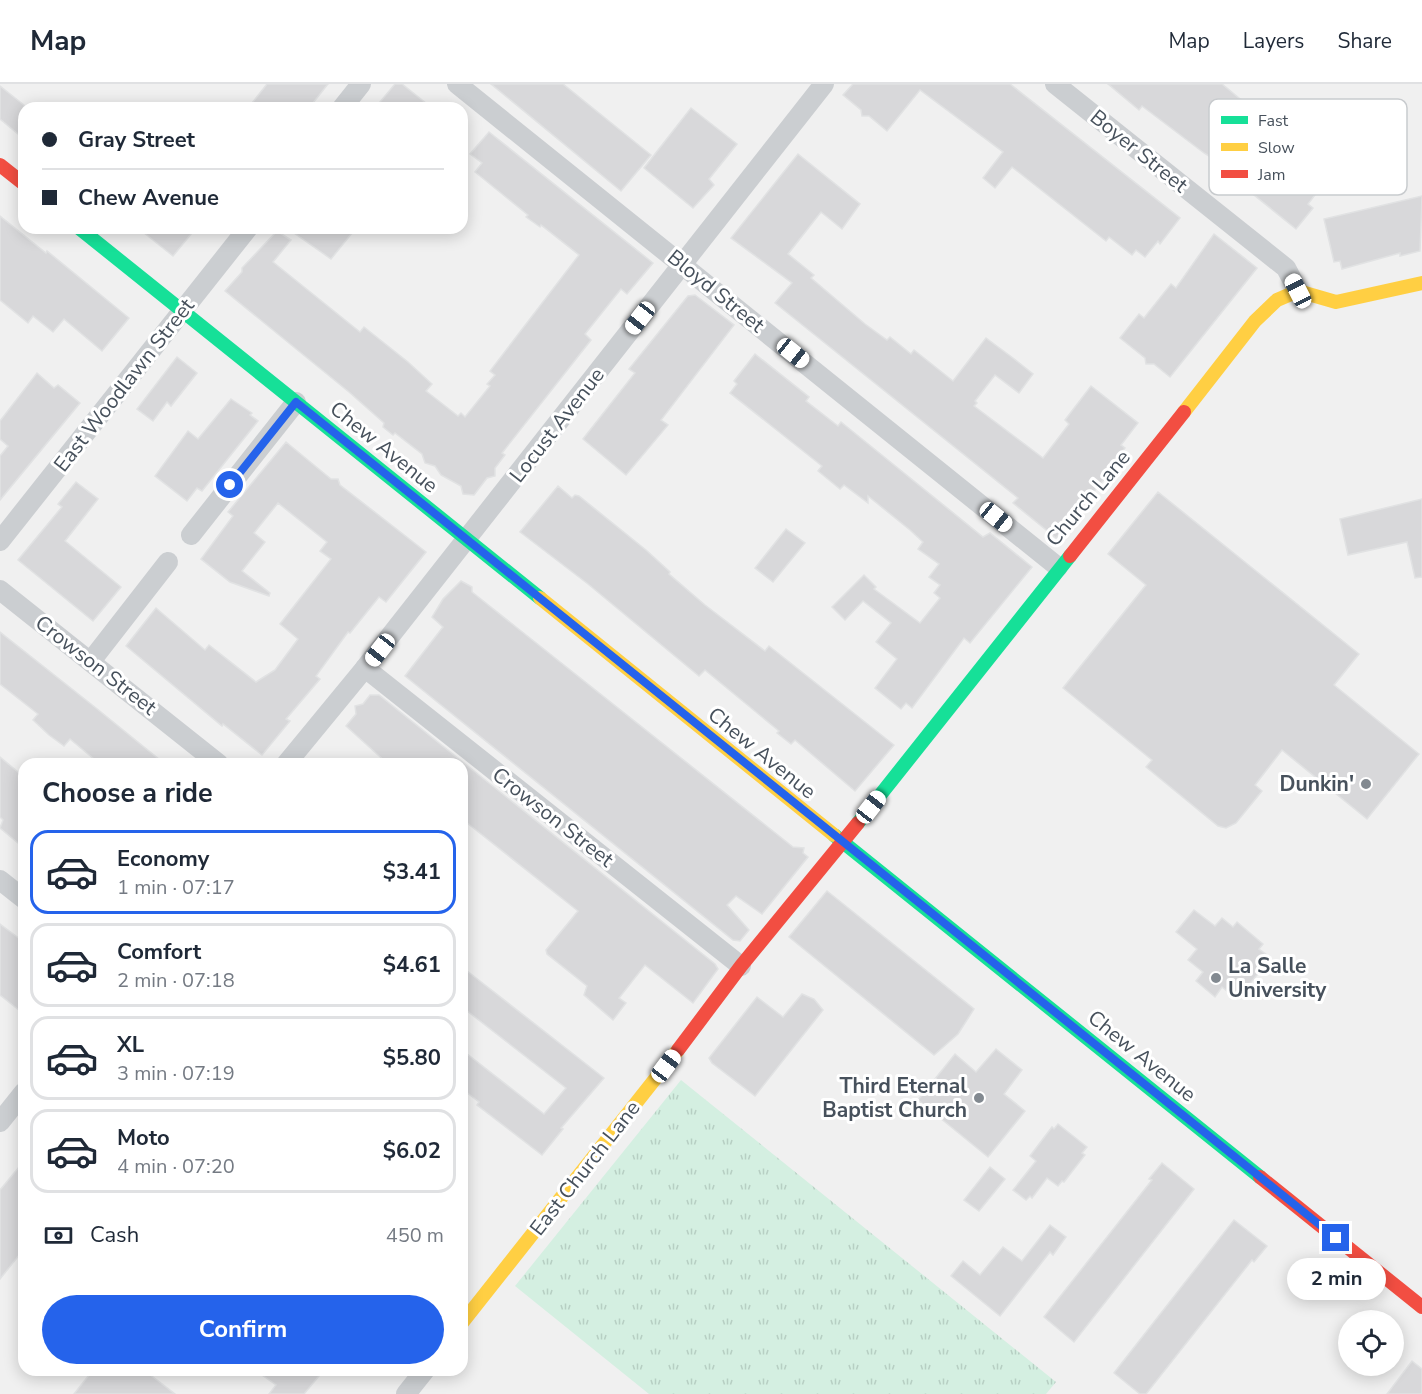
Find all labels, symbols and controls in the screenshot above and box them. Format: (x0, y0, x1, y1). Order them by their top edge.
text: Map (30, 22, 86, 60)
text: Map (1168, 27, 1210, 55)
text: Layers (1243, 27, 1304, 55)
text: Share (1337, 27, 1392, 55)
legend (1209, 99, 1407, 195)
street label: Boyer Street (1084, 103, 1194, 199)
text: Fast (1258, 110, 1289, 132)
text: Gray Street (78, 125, 195, 155)
text: Slow (1258, 137, 1295, 159)
text: Jam (1257, 164, 1285, 186)
text: Chew Avenue (78, 183, 219, 213)
street label: Bloyd Street (662, 243, 771, 339)
car (1282, 271, 1314, 311)
street label: East Woodlawn Street (47, 292, 201, 478)
car (622, 298, 658, 338)
car (773, 335, 813, 371)
street label: Locust Avenue (503, 362, 611, 488)
street label: Chew Avenue (324, 395, 444, 499)
street label: Church Lane (1039, 444, 1137, 552)
route start (216, 471, 243, 498)
car (976, 499, 1016, 535)
street label: Crowson Street (30, 609, 163, 722)
car (362, 630, 398, 670)
street label: Chew Avenue (702, 701, 822, 805)
street label: Crowson Street (487, 761, 620, 874)
place label: Dunkin' (1280, 770, 1354, 798)
text: Choose a ride (42, 775, 213, 812)
marker: Dunkin' (1359, 777, 1373, 791)
car (853, 787, 889, 827)
text: Economy (117, 844, 209, 874)
icon: car (45, 845, 99, 899)
text: $3.41 (383, 857, 441, 887)
text: 1 min · 07:17 (117, 874, 235, 901)
text: Comfort (117, 937, 201, 967)
icon: car (45, 938, 99, 992)
text: $4.61 (383, 950, 441, 980)
place label: La Salle University (1228, 952, 1327, 1004)
text: 2 min · 07:18 (117, 967, 235, 994)
marker: La Salle University (1209, 971, 1223, 985)
street label: Chew Avenue (1082, 1004, 1202, 1108)
text: XL (117, 1030, 144, 1060)
icon: car (45, 1031, 99, 1085)
text: $5.80 (383, 1043, 441, 1073)
car (648, 1046, 684, 1086)
text: 3 min · 07:19 (117, 1060, 235, 1087)
place label: Third Eternal Baptist Church (822, 1072, 967, 1124)
marker: Third Eternal Baptist Church (972, 1091, 986, 1105)
street label: East Church Lane (524, 1095, 646, 1241)
text: Moto (117, 1123, 170, 1153)
icon: car (45, 1124, 99, 1178)
text: $6.02 (383, 1136, 441, 1166)
text: 4 min · 07:20 (117, 1153, 235, 1180)
icon: cash (42, 1219, 75, 1252)
text: Cash (90, 1220, 139, 1250)
text: 450 m (386, 1222, 444, 1249)
route end (1322, 1224, 1349, 1251)
callout: 2 min (1286, 1259, 1386, 1301)
text: 2 min (1311, 1265, 1362, 1292)
button: Confirm (42, 1295, 444, 1364)
map controls (1338, 1310, 1404, 1376)
button: locate (1338, 1310, 1404, 1376)

